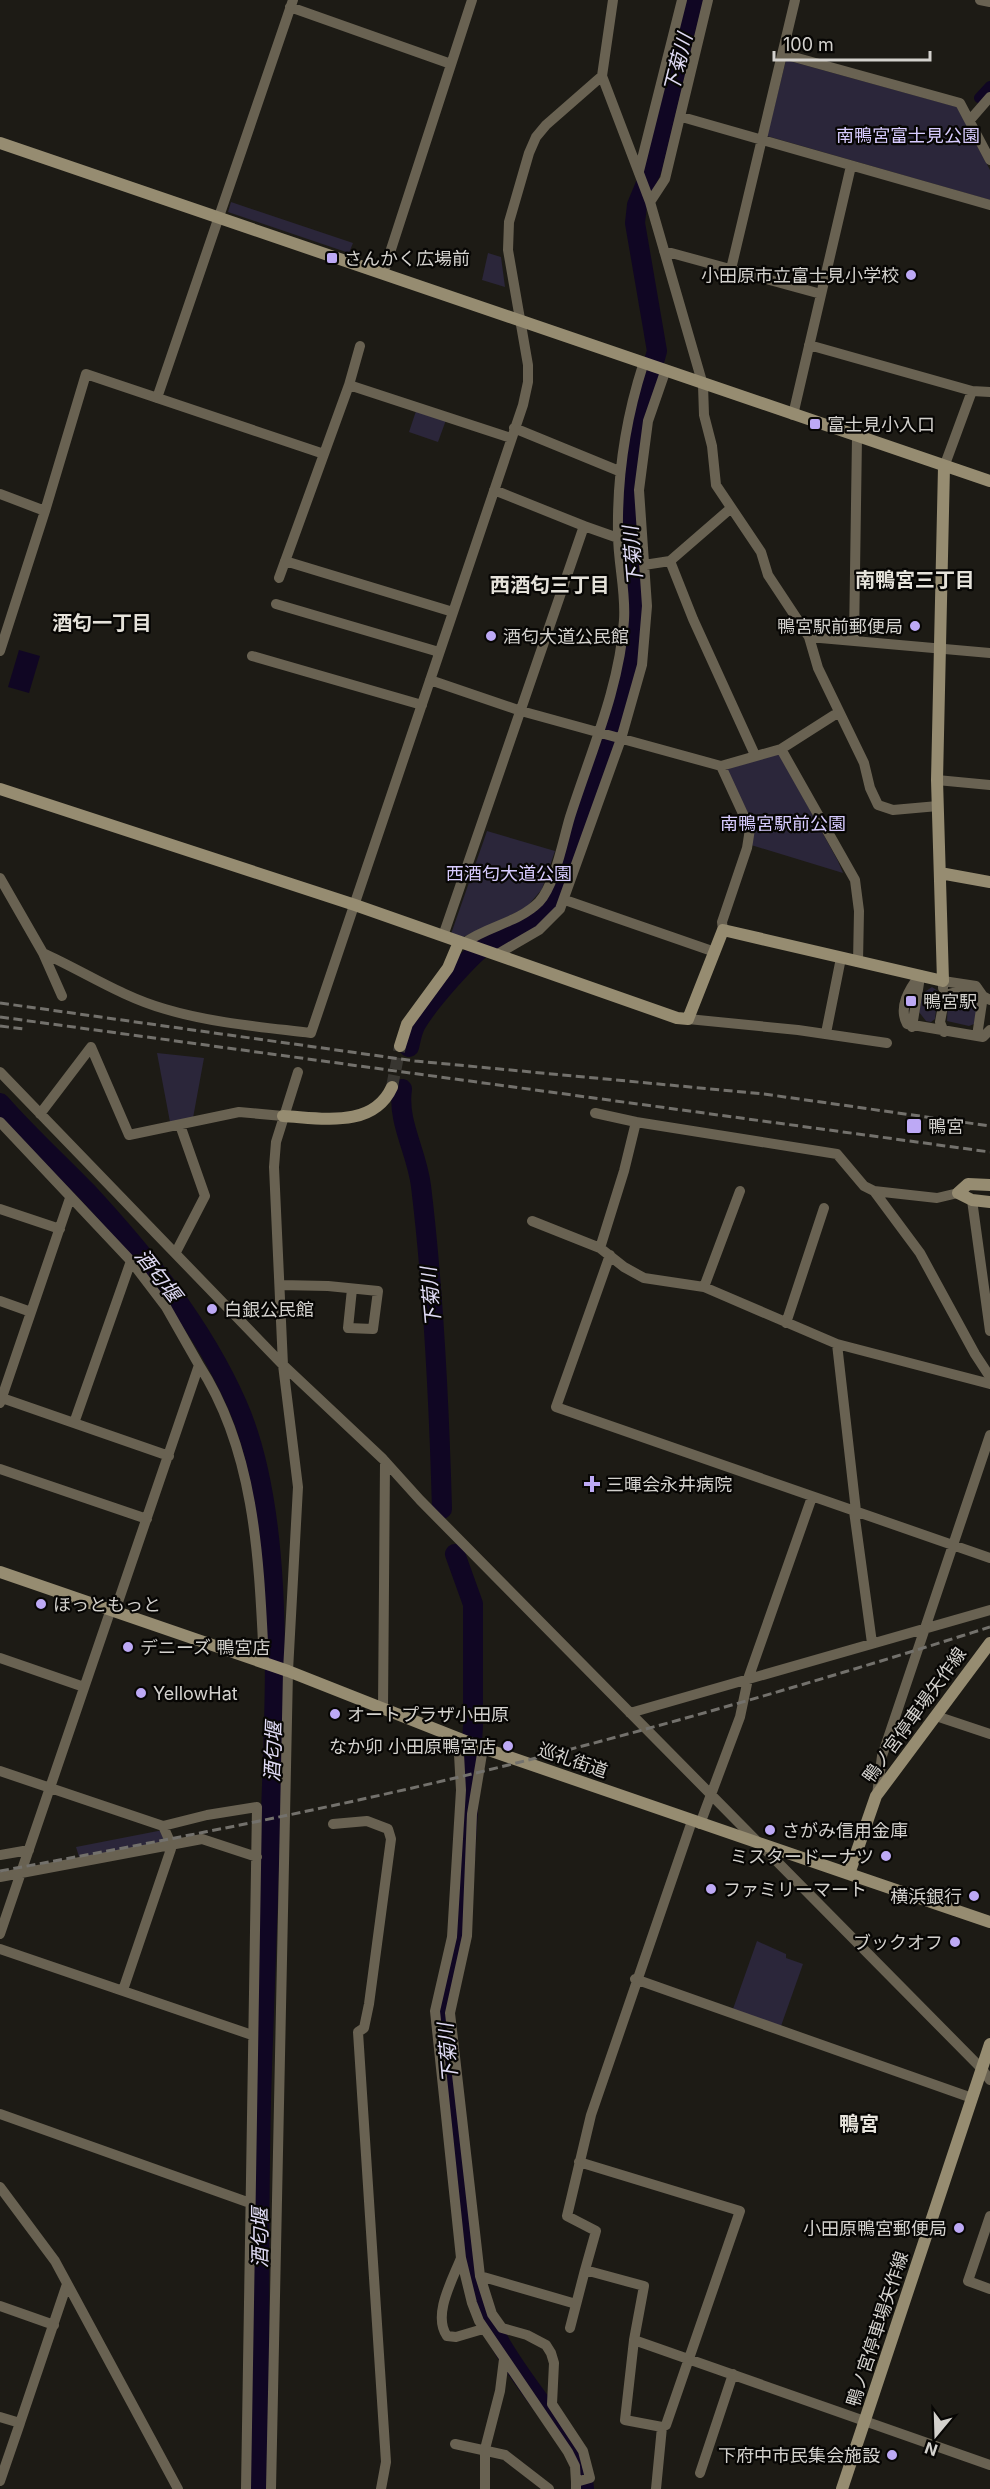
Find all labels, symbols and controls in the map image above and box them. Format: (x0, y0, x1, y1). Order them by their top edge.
scale bar (774, 24, 930, 62)
water label: 下菊川 (659, 29, 697, 95)
text: 100 m (783, 34, 834, 55)
park label: 南鴨宮富士見公園 (836, 125, 980, 146)
place label: さんかく広場前 (344, 248, 470, 269)
marker: さんかく広場前 (325, 251, 339, 265)
place label: 小田原市立富士見小学校 (701, 265, 899, 286)
marker: 小田原市立富士見小学校 (904, 268, 918, 282)
place label: 富士見小入口 (827, 414, 935, 435)
marker: 富士見小入口 (808, 417, 822, 431)
water label: 下菊川 (618, 523, 648, 587)
district label: 南鴨宮三丁目 (855, 568, 975, 592)
district label: 西酒匂三丁目 (490, 573, 610, 597)
district label: 酒匂一丁目 (52, 611, 152, 635)
place label: 鴨宮駅前郵便局 (777, 616, 903, 637)
marker: 鴨宮駅前郵便局 (908, 619, 922, 633)
place label: 酒匂大道公民館 (503, 626, 629, 647)
marker: 酒匂大道公民館 (484, 629, 498, 643)
park label: 南鴨宮駅前公園 (720, 813, 846, 834)
park label: 西酒匂大道公園 (446, 863, 572, 884)
place label: 鴨宮駅 (923, 991, 977, 1012)
marker: 鴨宮駅 (904, 994, 918, 1008)
place label: 鴨宮 (928, 1116, 964, 1137)
marker: 鴨宮 (905, 1117, 923, 1135)
water label: 酒匂堰 (130, 1244, 188, 1309)
water label: 下菊川 (416, 1264, 446, 1328)
place label: 白銀公民館 (224, 1299, 314, 1320)
marker: 白銀公民館 (205, 1302, 219, 1316)
place label: 三暉会永井病院 (606, 1474, 732, 1495)
marker: 三暉会永井病院 (583, 1475, 601, 1493)
place label: ほっともっと (53, 1594, 161, 1615)
marker: ほっともっと (34, 1597, 48, 1611)
place label: デニーズ 鴨宮店 (140, 1637, 270, 1658)
marker: デニーズ 鴨宮店 (121, 1640, 135, 1654)
street label: 鴨ノ宮停車場矢作線 (858, 1643, 970, 1787)
place label: YellowHat (153, 1683, 238, 1704)
marker: YellowHat (134, 1686, 148, 1700)
place label: オートプラザ小田原 (347, 1704, 509, 1725)
marker: オートプラザ小田原 (328, 1707, 342, 1721)
water label: 酒匂堰 (260, 1718, 286, 1782)
place label: なか卯 小田原鴨宮店 (329, 1736, 496, 1757)
street label: 巡礼街道 (536, 1738, 610, 1782)
marker: なか卯 小田原鴨宮店 (501, 1739, 515, 1753)
place label: さがみ信用金庫 (782, 1820, 908, 1841)
marker: さがみ信用金庫 (763, 1823, 777, 1837)
place label: ミスタードーナツ (730, 1846, 874, 1867)
marker: ミスタードーナツ (879, 1849, 893, 1863)
place label: ファミリーマート (723, 1879, 867, 1900)
marker: ファミリーマート (704, 1882, 718, 1896)
place label: 横浜銀行 (890, 1886, 962, 1907)
marker: 横浜銀行 (967, 1889, 981, 1903)
place label: ブックオフ (853, 1932, 943, 1953)
marker: ブックオフ (948, 1935, 962, 1949)
water label: 下菊川 (433, 2020, 463, 2084)
district label: 鴨宮 (839, 2112, 879, 2136)
water label: 酒匂堰 (248, 2204, 272, 2268)
place label: 小田原鴨宮郵便局 (803, 2218, 947, 2239)
marker: 小田原鴨宮郵便局 (952, 2221, 966, 2235)
street label: 鴨ノ宮停車場矢作線 (842, 2249, 912, 2409)
north arrow (906, 2405, 966, 2465)
text: N (922, 2438, 940, 2461)
place label: 下府中市民集会施設 (718, 2445, 880, 2466)
marker: 下府中市民集会施設 (885, 2448, 899, 2462)

